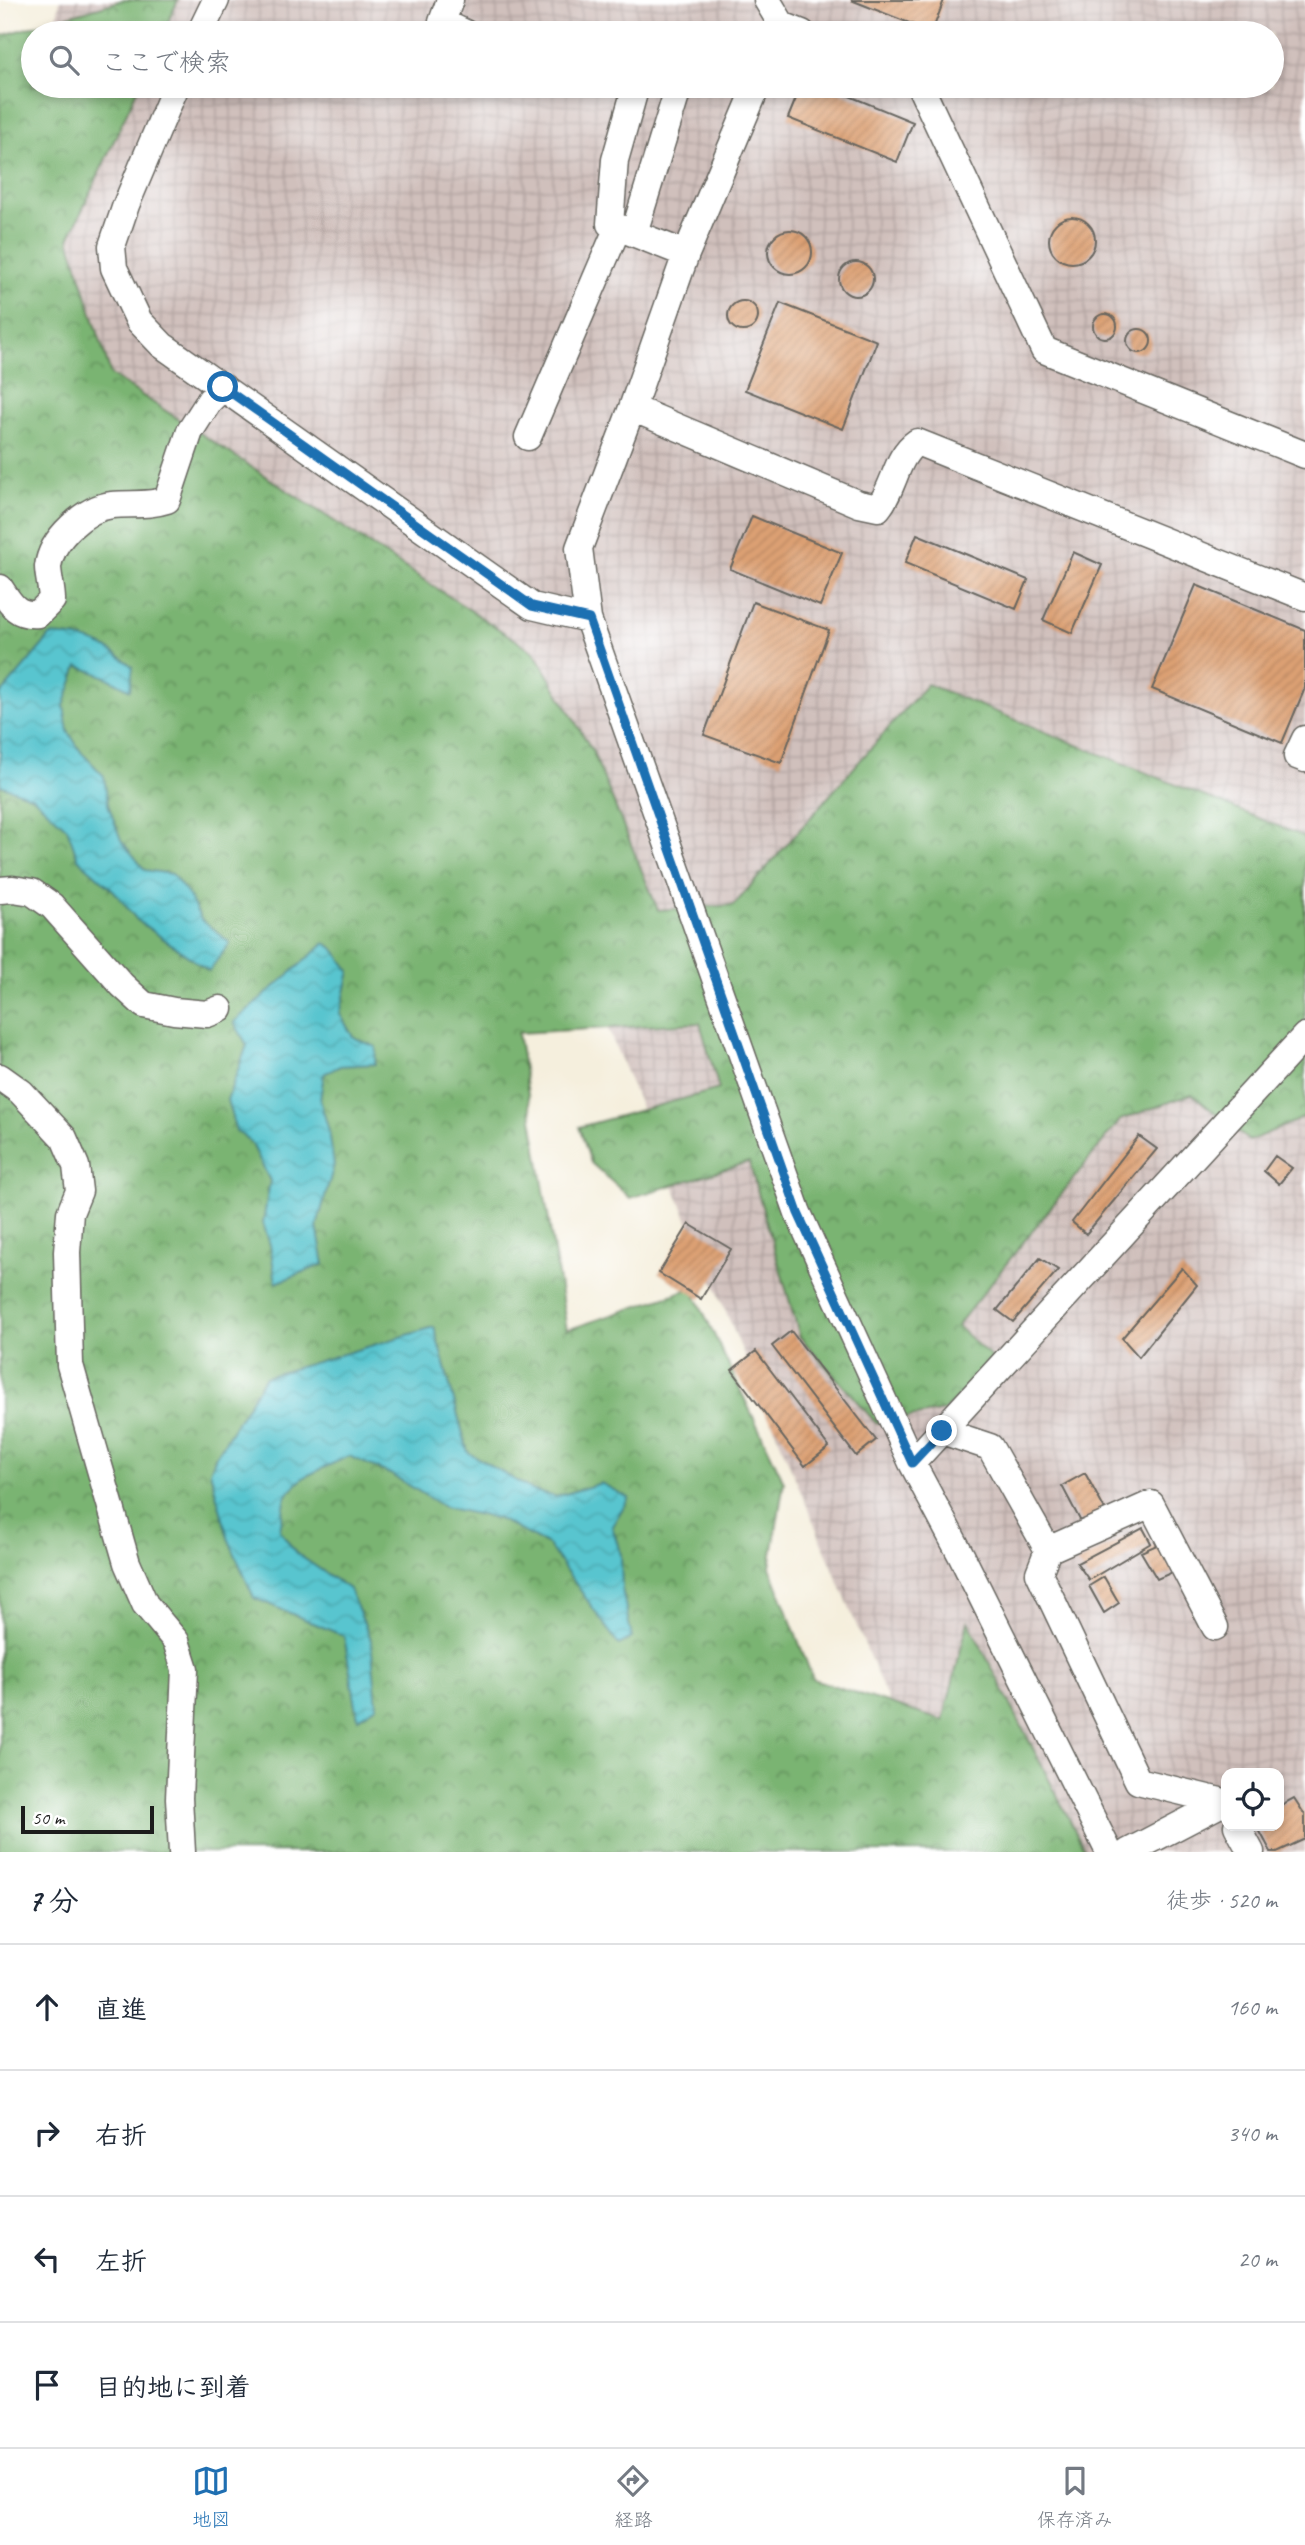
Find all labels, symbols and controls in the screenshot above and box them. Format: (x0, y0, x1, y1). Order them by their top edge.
search box (21, 21, 1284, 98)
icon: search (45, 41, 83, 79)
text: ここで検索 (101, 46, 231, 79)
route start (207, 371, 238, 402)
route end (926, 1415, 957, 1446)
map controls (1221, 1768, 1284, 1831)
button: locate (1221, 1768, 1284, 1831)
scale bar (21, 1803, 154, 1835)
text: 50 m (32, 1806, 64, 1830)
text: 7 分 (28, 1882, 79, 1920)
text: 徒歩 · 520 m (1166, 1886, 1277, 1915)
icon: ahead (28, 1988, 66, 2026)
text: 直進 (95, 1993, 147, 2026)
text: 160 m (1228, 1993, 1277, 2022)
icon: right (28, 2114, 66, 2152)
text: 右折 (95, 2119, 147, 2152)
text: 340 m (1228, 2119, 1277, 2148)
icon: left (28, 2240, 66, 2278)
text: 左折 (95, 2245, 147, 2278)
text: 20 m (1238, 2245, 1277, 2274)
icon: arrive (28, 2366, 66, 2404)
text: 目的地に到着 (95, 2371, 251, 2404)
tab: 地図 (192, 2462, 230, 2532)
tab: 経路 (614, 2462, 653, 2532)
tab: 保存済み (1037, 2462, 1113, 2532)

